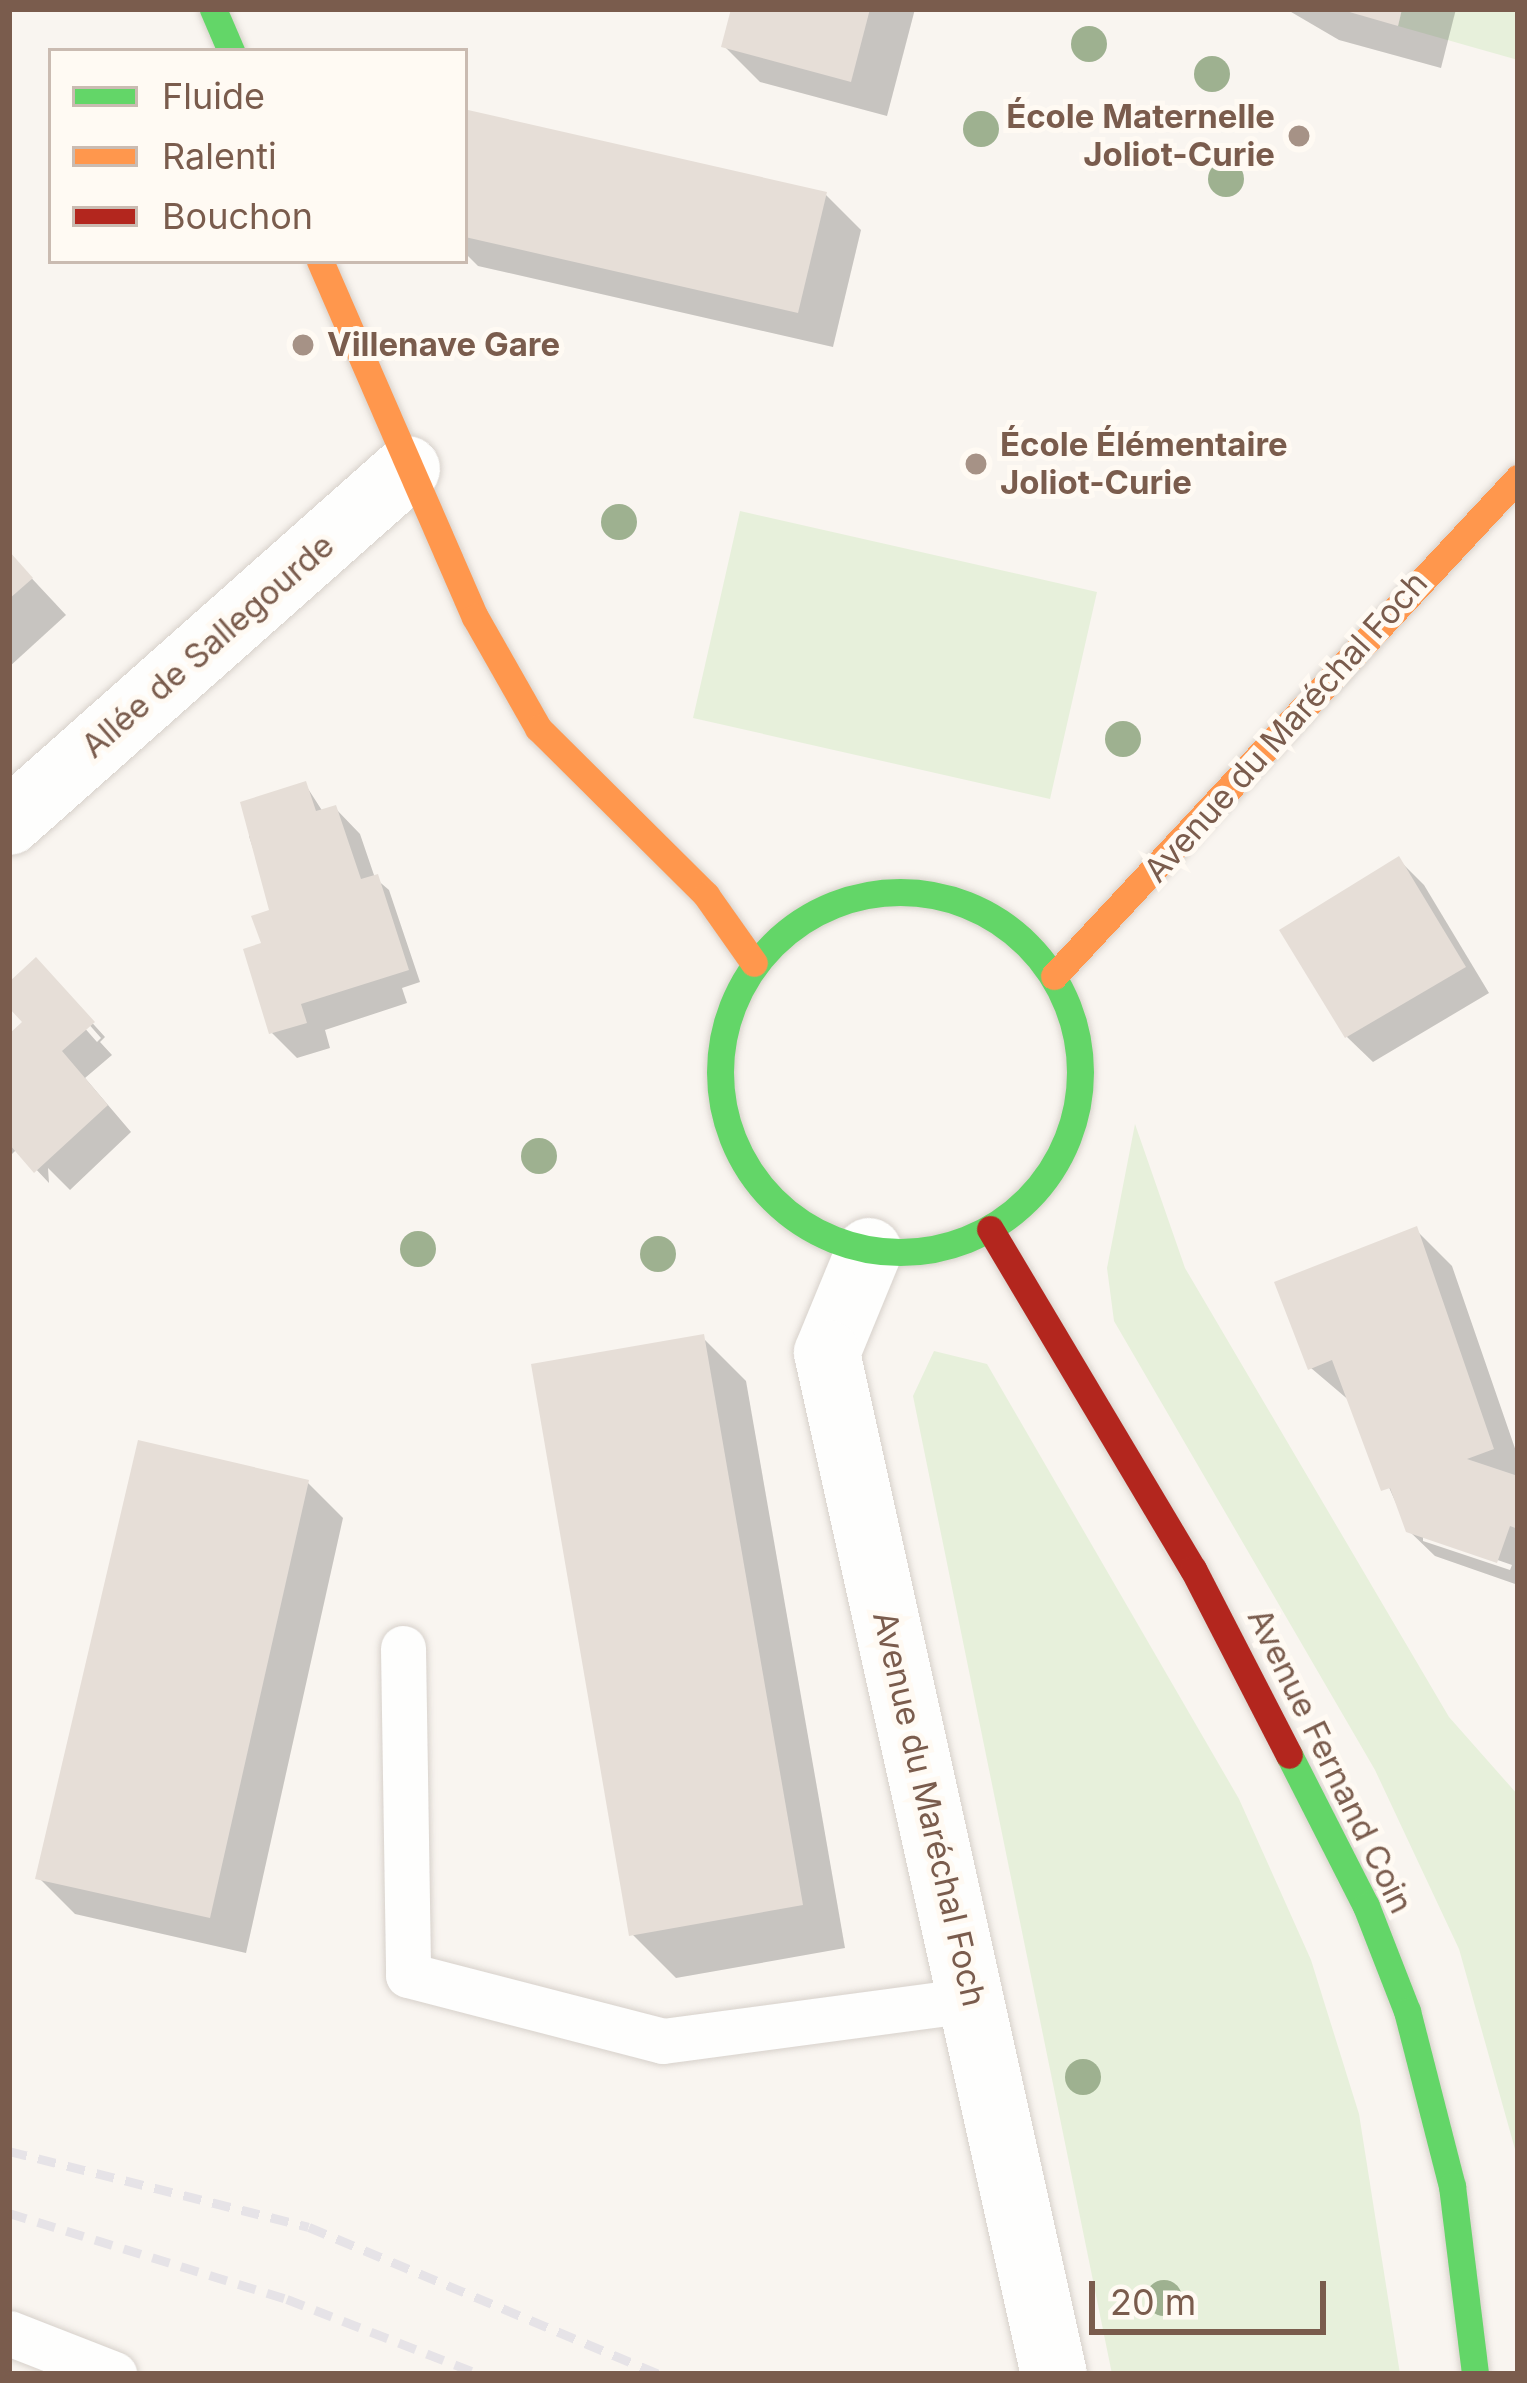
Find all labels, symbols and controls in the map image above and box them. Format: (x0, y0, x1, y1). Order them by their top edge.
legend (48, 48, 468, 264)
text: Fluide (162, 74, 265, 118)
place label: École Maternelle Joliot-Curie (1006, 97, 1275, 175)
marker: École Maternelle Joliot-Curie (1286, 123, 1312, 149)
text: Ralenti (162, 134, 277, 178)
text: Bouchon (162, 194, 313, 238)
place label: Villenave Gare (327, 325, 560, 365)
marker: Villenave Gare (290, 332, 316, 358)
place label: École Élémentaire Joliot-Curie (1000, 425, 1288, 503)
marker: École Élémentaire Joliot-Curie (963, 451, 989, 477)
street label: Allée de Sallegourde (74, 526, 342, 766)
street label: Avenue du Maréchal Foch (1136, 564, 1436, 890)
street label: Avenue Fernand Coin (1239, 1602, 1421, 1920)
street label: Avenue du Maréchal Foch (864, 1608, 994, 2010)
scale bar (1095, 2257, 1332, 2331)
text: 20 m (1110, 2280, 1196, 2324)

